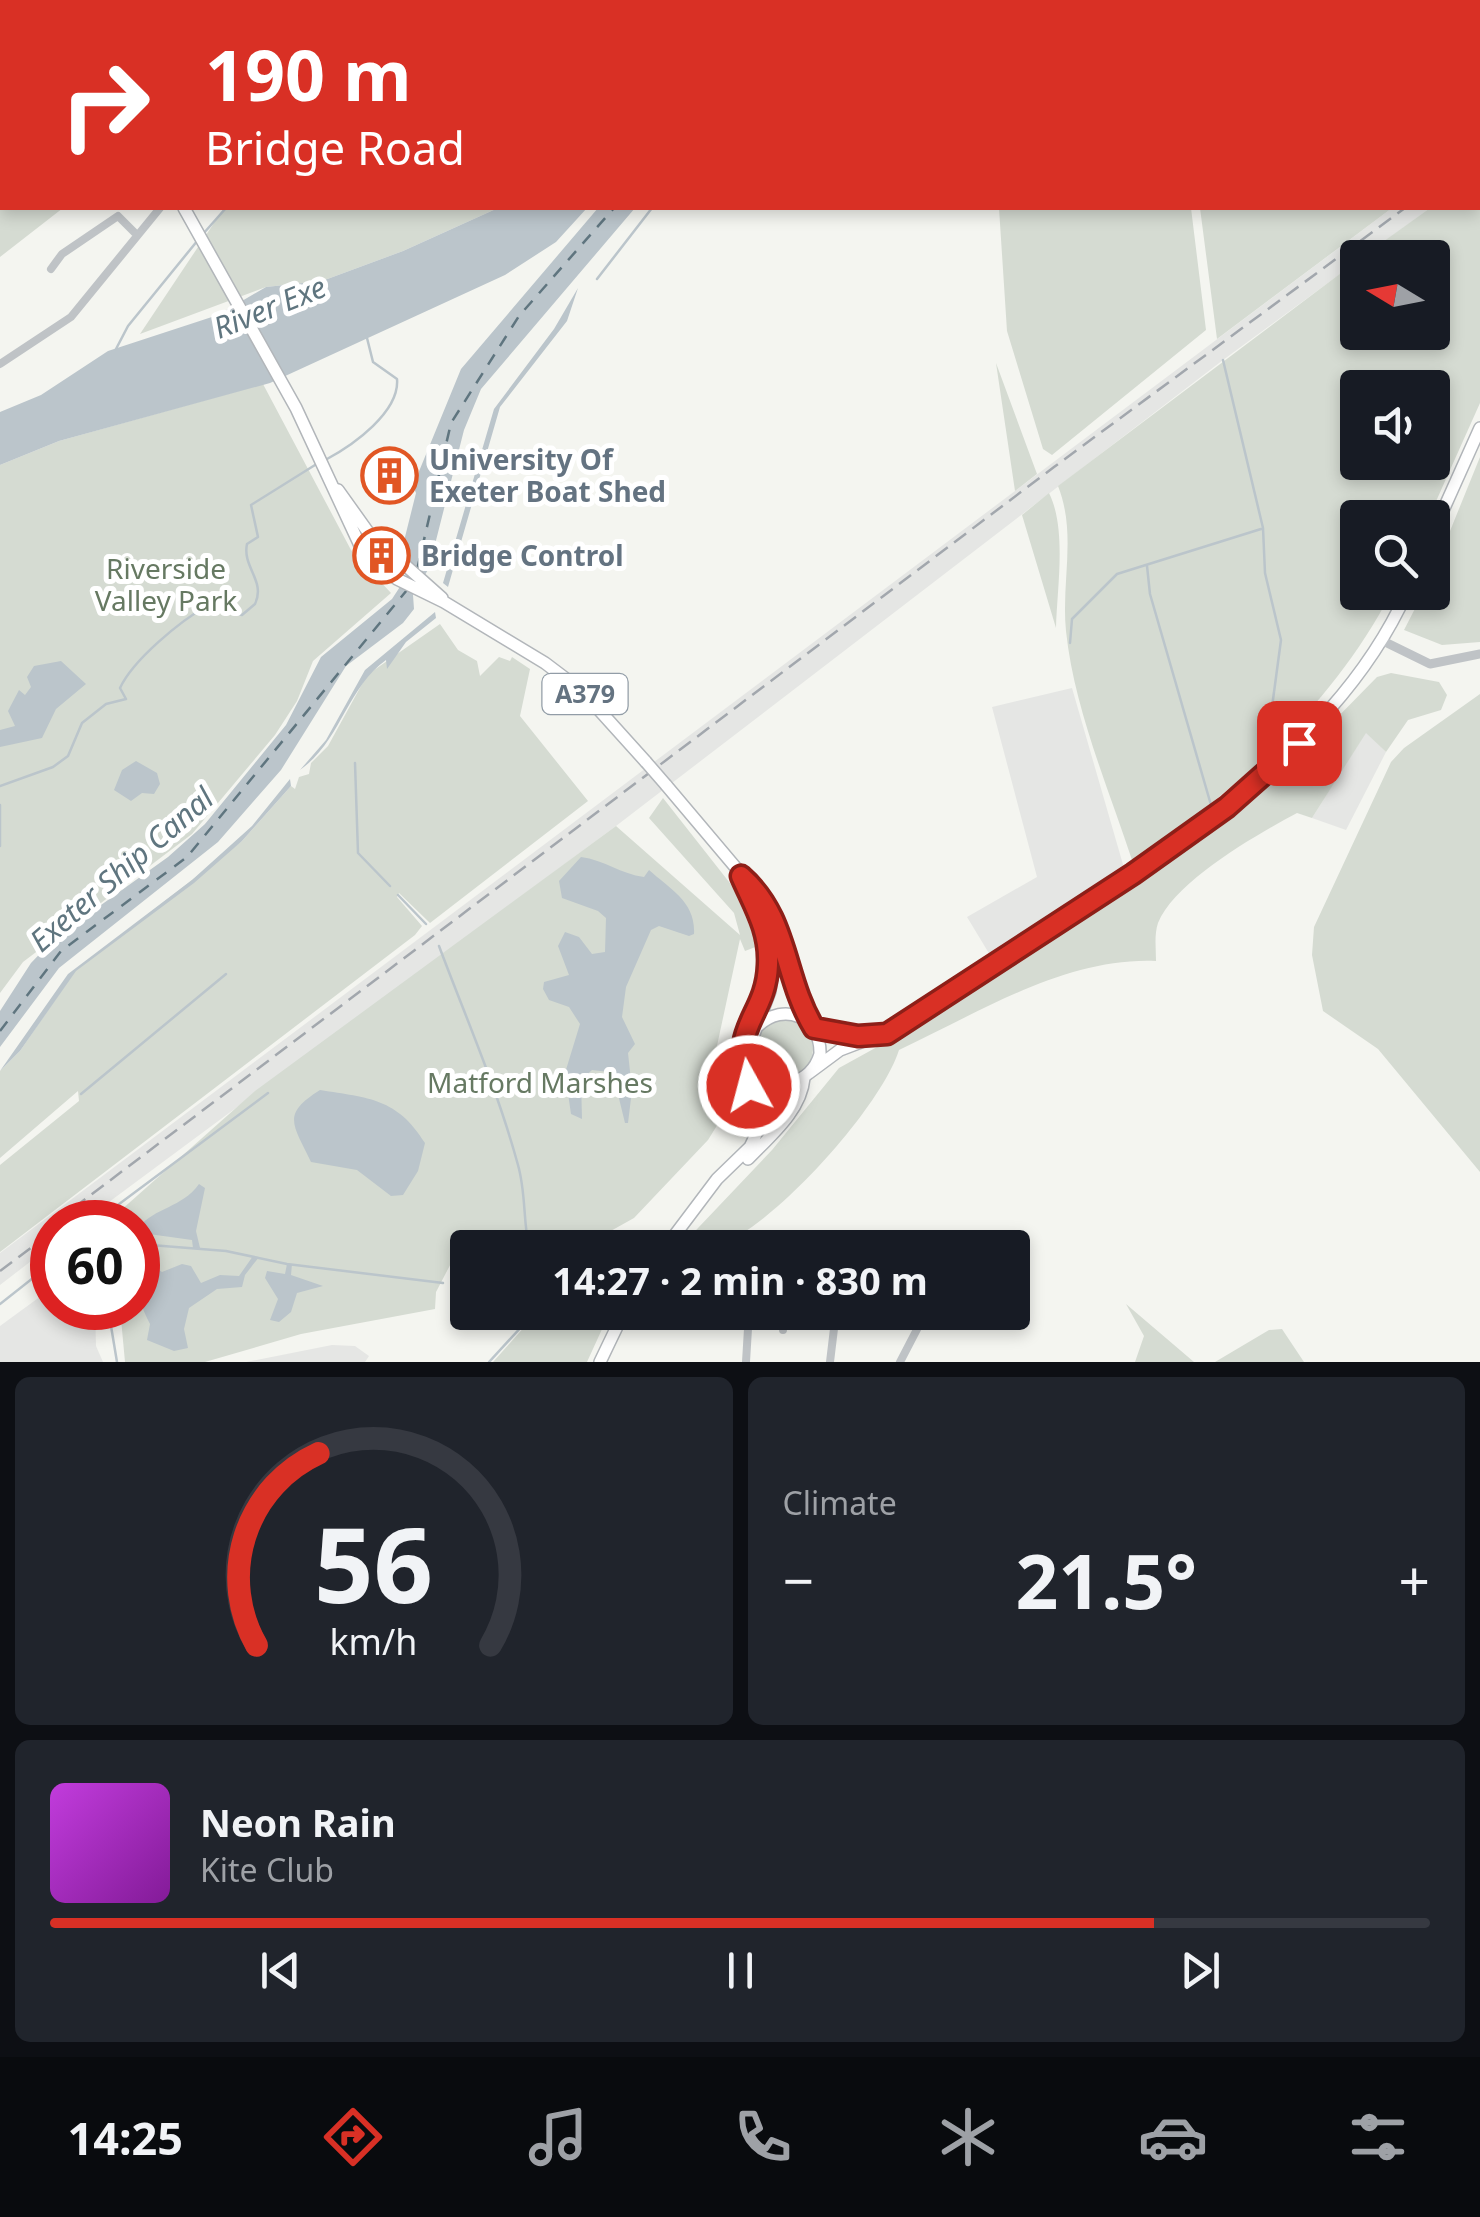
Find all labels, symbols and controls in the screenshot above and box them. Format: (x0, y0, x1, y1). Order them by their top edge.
text: 190 m (205, 26, 412, 122)
icon: right (40, 40, 170, 170)
text: Bridge Road (205, 117, 465, 178)
north arrow (1340, 240, 1450, 350)
map controls (1340, 240, 1450, 610)
water label: River Exe (207, 266, 332, 348)
button: sound (1340, 370, 1450, 480)
place label: University Of Exeter Boat Shed (429, 440, 666, 510)
building icon: University Of Exeter Boat Shed (360, 446, 420, 506)
button: search (1340, 500, 1450, 610)
building icon: Bridge Control (352, 526, 412, 586)
place label: Bridge Control (421, 536, 624, 574)
park label: Riverside Valley Park (95, 549, 237, 619)
road number: A379 (542, 674, 628, 714)
pin (1257, 701, 1342, 786)
icon: arrive (1272, 716, 1327, 771)
water label: Exeter Ship Canal (20, 777, 223, 960)
position arrow (697, 1034, 801, 1138)
park label: Matford Marshes (427, 1063, 653, 1101)
speed limit sign: 60 (30, 1200, 160, 1330)
text: 14:27 · 2 min · 830 m (552, 1254, 928, 1306)
text: Climate (783, 1481, 897, 1524)
text: 56 (314, 1492, 433, 1633)
text: 21.5° (1015, 1529, 1197, 1631)
text: − (783, 1542, 814, 1617)
text: + (1399, 1542, 1430, 1617)
text: km/h (330, 1617, 418, 1665)
text: Neon Rain (200, 1796, 396, 1848)
text: Kite Club (200, 1848, 334, 1891)
icon: previous (253, 1943, 308, 1998)
icon: pause (713, 1943, 768, 1998)
icon: next (1173, 1943, 1228, 1998)
icon: directions (318, 2102, 388, 2172)
icon: music (523, 2102, 593, 2172)
icon: phone (728, 2102, 798, 2172)
icon: climate (933, 2102, 1003, 2172)
icon: car (1138, 2102, 1208, 2172)
icon: filters (1343, 2102, 1413, 2172)
text: 14:25 (67, 2107, 183, 2168)

